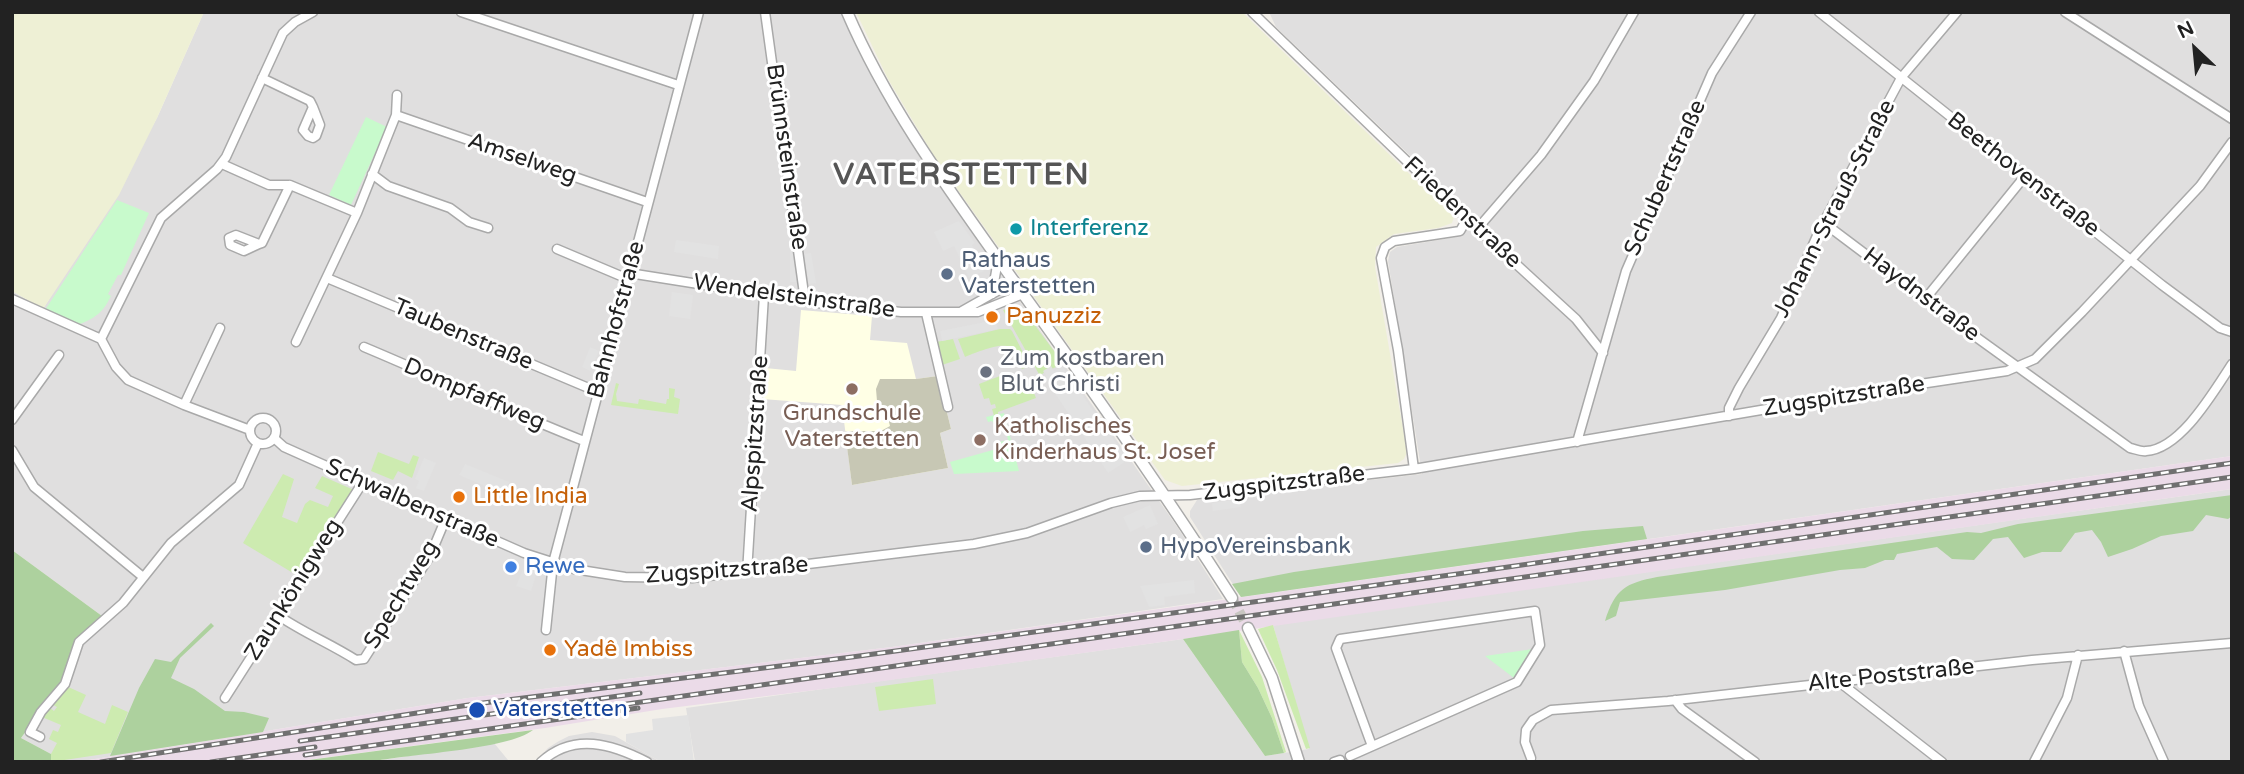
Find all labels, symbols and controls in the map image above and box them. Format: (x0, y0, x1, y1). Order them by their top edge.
north arrow (2160, 14, 2230, 84)
text: N (2174, 17, 2197, 43)
street label: Brünnsteinstraße (759, 62, 813, 252)
street label: Johann-Strauß-Straße (1768, 95, 1902, 323)
street label: Schubertstraße (1619, 96, 1713, 260)
street label: Beethovenstraße (1941, 107, 2105, 243)
street label: Amselweg (464, 127, 580, 191)
street label: Friedenstraße (1397, 151, 1527, 275)
district label: VATERSTETTEN (835, 158, 1089, 194)
place label: Interferenz (1030, 215, 1149, 243)
marker: Interferenz (1008, 221, 1024, 237)
street label: Bahnhofstraße (583, 238, 651, 402)
street label: Haydnstraße (1857, 242, 1985, 348)
place label: Rathaus Vaterstetten (961, 247, 1096, 301)
marker: Rathaus Vaterstetten (939, 266, 955, 282)
street label: Wendelsteinstraße (691, 269, 897, 325)
street label: Taubenstraße (389, 293, 537, 377)
place label: Panuzziz (1006, 303, 1102, 331)
marker: Panuzziz (984, 309, 1000, 325)
place label: Zum kostbaren Blut Christi (1000, 345, 1165, 399)
street label: Dompfaffweg (399, 353, 549, 437)
street label: Alpspitzstraße (737, 355, 775, 513)
marker: Zum kostbaren Blut Christi (978, 364, 994, 380)
street label: Zugspitzstraße (1761, 371, 1927, 423)
marker: Grundschule Vaterstetten (844, 381, 860, 397)
place label: Grundschule Vaterstetten (783, 400, 921, 454)
place label: Katholisches Kinderhaus St. Josef (994, 413, 1215, 467)
marker: Katholisches Kinderhaus St. Josef (972, 432, 988, 448)
street label: Schwalbenstraße (321, 453, 503, 555)
street label: Zugspitzstraße (1201, 460, 1367, 508)
place label: Little India (473, 483, 588, 511)
marker: Little India (451, 489, 467, 505)
street label: Zaunkönigweg (239, 514, 349, 666)
place label: HypoVereinsbank (1160, 533, 1351, 561)
street label: Spechtweg (359, 536, 445, 654)
marker: HypoVereinsbank (1138, 539, 1154, 555)
street label: Zugspitzstraße (645, 552, 809, 590)
place label: Rewe (525, 553, 585, 581)
marker: Rewe (503, 559, 519, 575)
place label: Yadê Imbiss (564, 636, 693, 664)
marker: Yadê Imbiss (542, 642, 558, 658)
street label: Alte Poststraße (1806, 654, 1976, 698)
place label: Vaterstetten (493, 696, 628, 724)
marker: Vaterstetten (467, 700, 487, 720)

